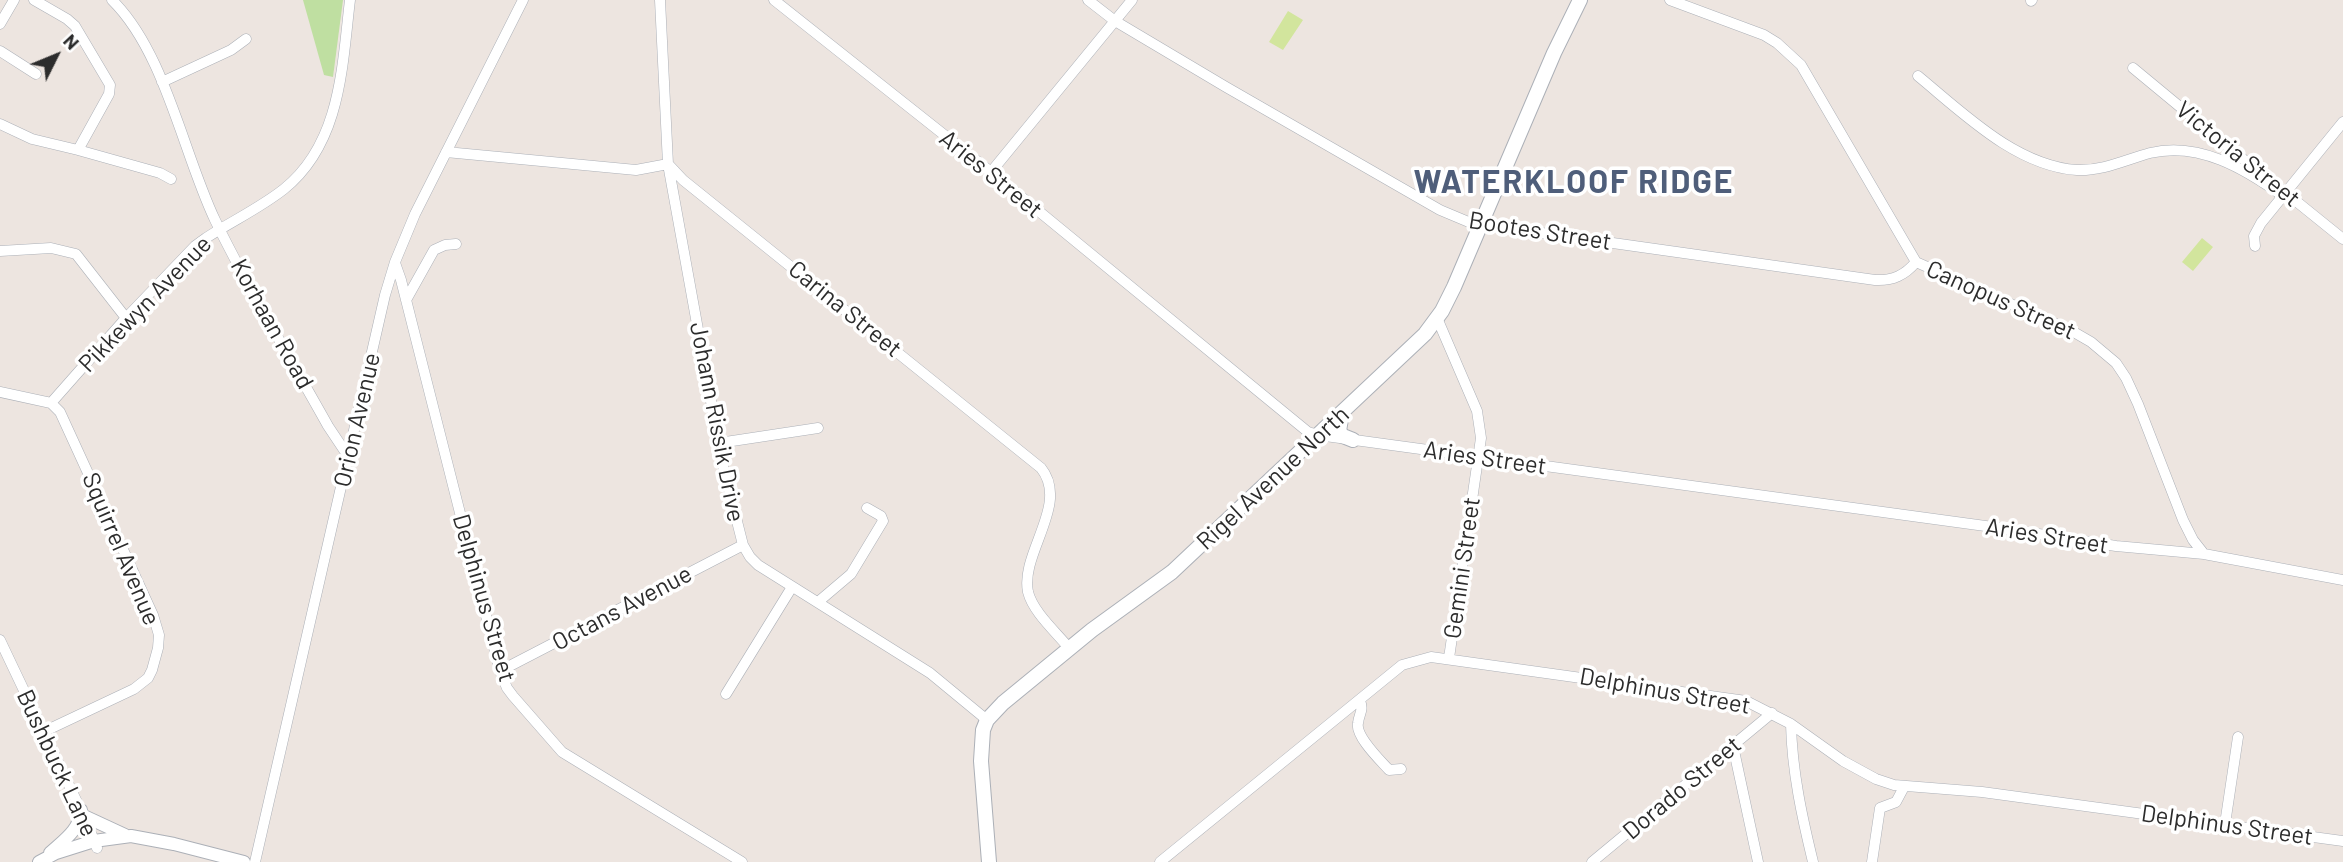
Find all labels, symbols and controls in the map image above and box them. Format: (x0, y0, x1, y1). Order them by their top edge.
north arrow (21, 21, 91, 91)
text: N (59, 29, 84, 54)
street label: Victoria Street (2170, 95, 2306, 213)
street label: Aries Street (934, 124, 1048, 224)
district label: WATERKLOOF RIDGE (1416, 163, 1732, 201)
street label: Bootes Street (1467, 206, 1613, 256)
street label: Pikkewyn Avenue (73, 230, 217, 378)
street label: Korhaan Road (224, 254, 320, 394)
street label: Canopus Street (1922, 254, 2080, 346)
street label: Carina Street (783, 255, 907, 363)
street label: Johann Rissik Drive (684, 320, 750, 524)
street label: Orion Avenue (328, 350, 386, 490)
street label: Rigel Avenue North (1191, 400, 1355, 556)
street label: Aries Street (1422, 435, 1548, 481)
street label: Squirrel Avenue (76, 468, 166, 630)
street label: Gemini Street (1438, 495, 1486, 641)
street label: Delphinus Street (446, 511, 522, 685)
street label: Aries Street (1984, 512, 2110, 560)
street label: Octans Avenue (547, 559, 697, 657)
street label: Delphinus Street (1577, 662, 1753, 720)
street label: Bushbuck Lane (10, 685, 104, 841)
street label: Dorado Street (1617, 730, 1747, 846)
street label: Delphinus Street (2139, 799, 2315, 851)

